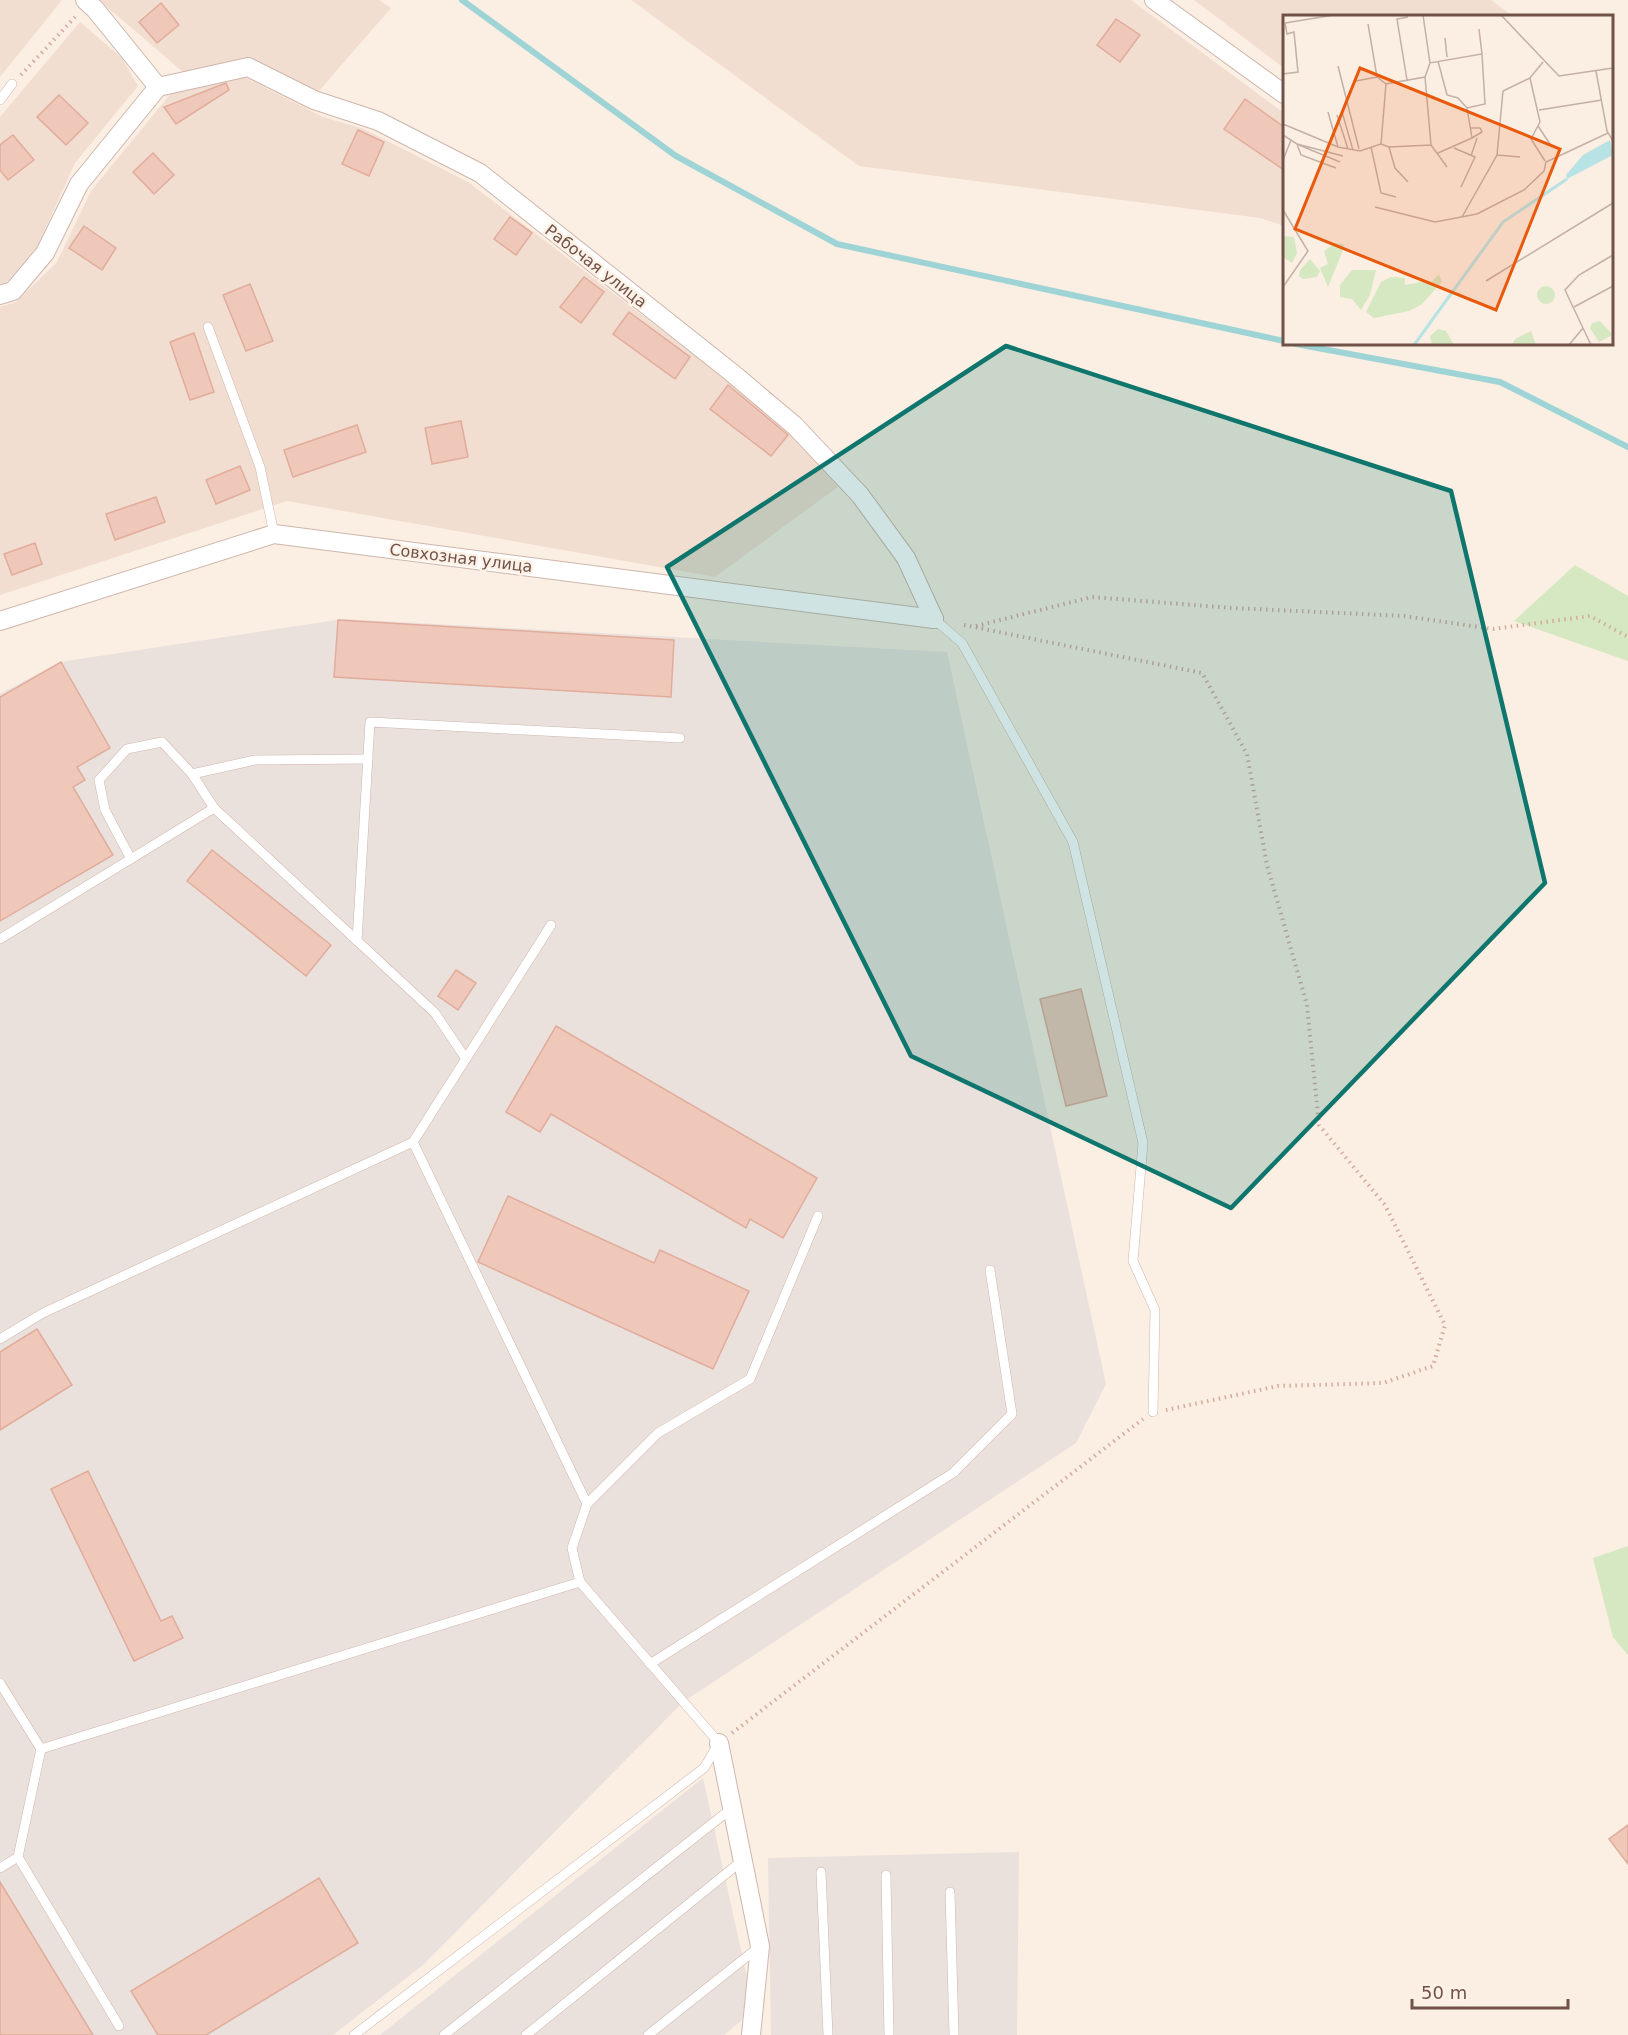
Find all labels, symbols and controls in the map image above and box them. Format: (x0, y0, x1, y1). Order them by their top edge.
inset map (1283, 15, 1613, 345)
street label: Рабочая улица (541, 220, 651, 312)
street label: Совхозная улица (388, 540, 534, 576)
scale bar (1412, 1972, 1568, 2010)
text: 50 m (1421, 1982, 1467, 2003)

